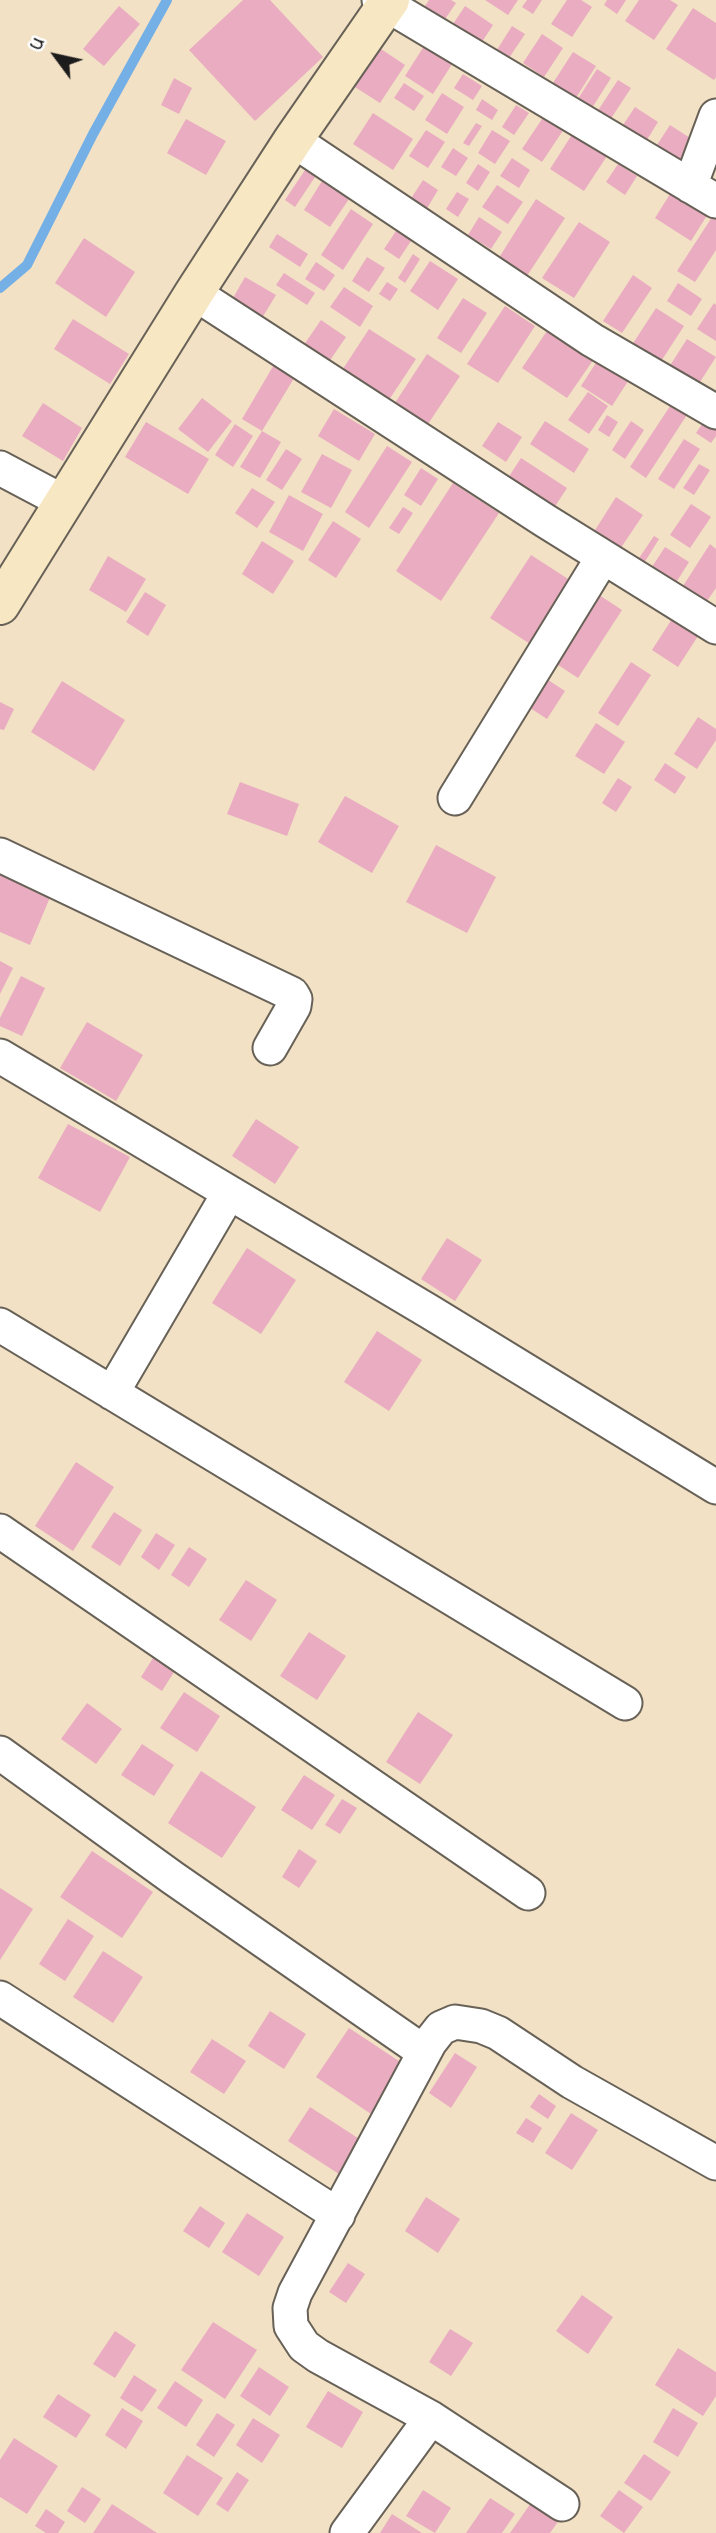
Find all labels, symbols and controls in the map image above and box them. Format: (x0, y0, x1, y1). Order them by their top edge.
north arrow (21, 21, 91, 91)
text: U (23, 32, 53, 57)

